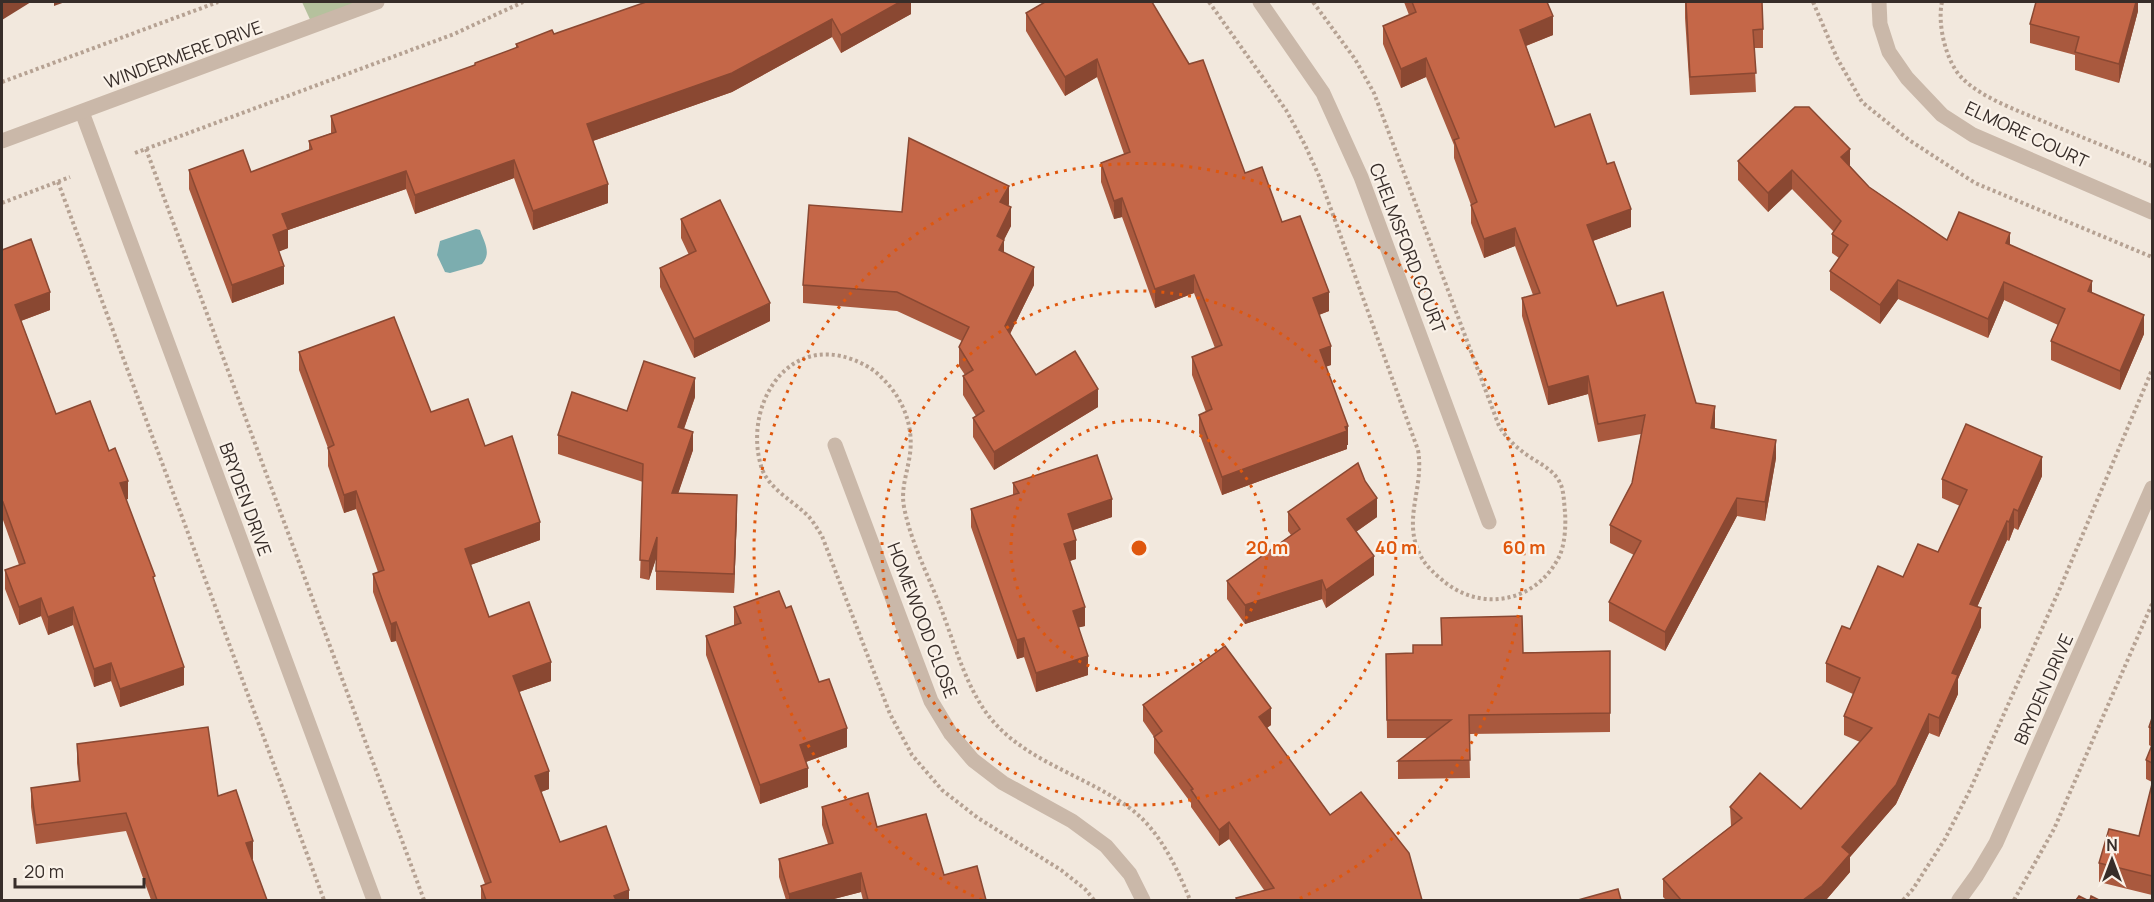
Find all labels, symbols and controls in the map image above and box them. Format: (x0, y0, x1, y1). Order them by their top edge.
street label: WINDERMERE DRIVE (101, 14, 265, 94)
street label: ELMORE COURT (1961, 95, 2093, 173)
street label: CHELMSFORD COURT (1364, 159, 1452, 337)
street label: BRYDEN DRIVE (214, 439, 278, 559)
text: 20 m (1246, 535, 1288, 559)
text: 40 m (1375, 535, 1417, 559)
text: 60 m (1503, 535, 1545, 559)
centre of rings (1129, 538, 1149, 558)
street label: HOMEWOOD CLOSE (882, 539, 964, 701)
street label: BRYDEN DRIVE (2008, 630, 2078, 748)
north arrow (2082, 830, 2142, 890)
text: N (2106, 834, 2118, 856)
scale bar (15, 851, 144, 889)
text: 20 m (24, 859, 64, 883)

